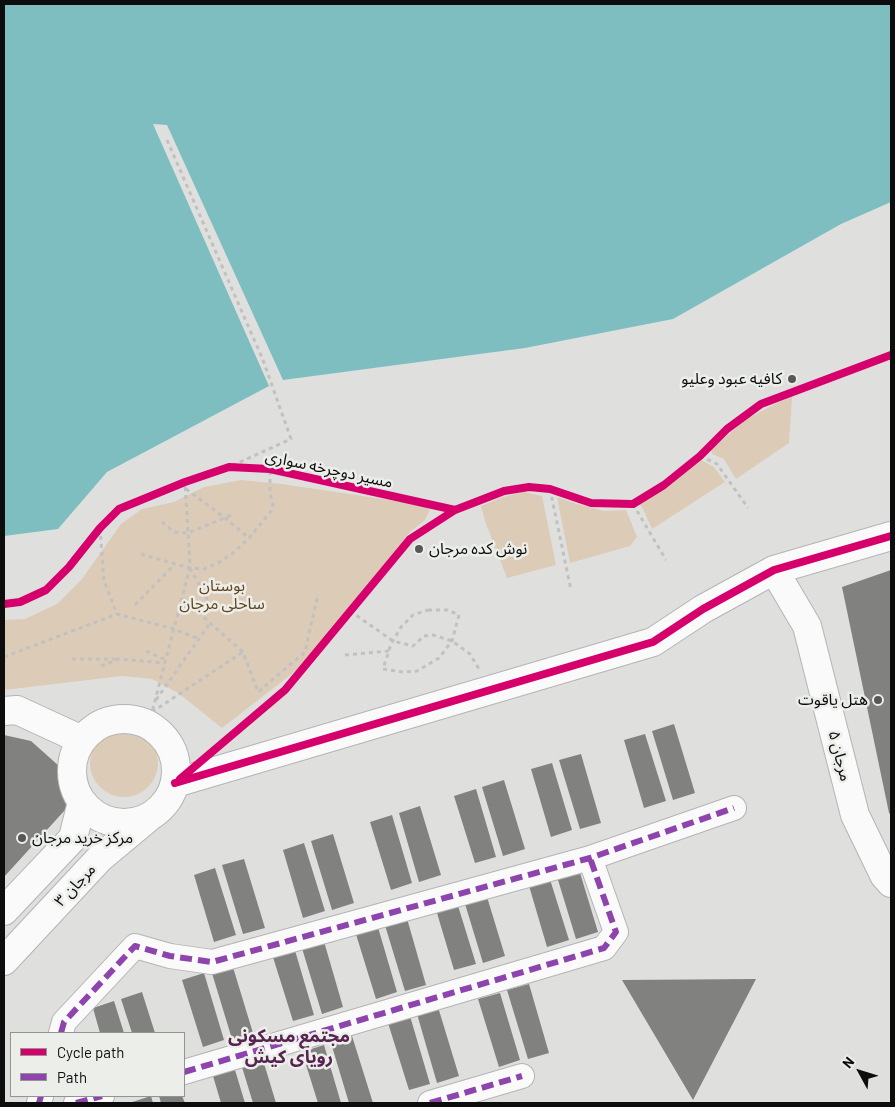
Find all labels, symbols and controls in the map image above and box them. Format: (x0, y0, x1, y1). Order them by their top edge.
place label: کافیه عبود وعلیو (681, 369, 782, 389)
marker: کافیه عبود وعلیو (786, 373, 798, 385)
street label: مسیر دوچرخه سواری (264, 446, 394, 492)
place label: نوش کده مرجان (429, 539, 527, 559)
marker: نوش کده مرجان (413, 543, 425, 555)
park label: بوستان ساحلی مرجان (179, 576, 265, 614)
place label: هتل یاقوت (798, 690, 868, 710)
marker: هتل یاقوت (872, 694, 884, 706)
street label: مرجان ۵ (824, 729, 856, 783)
place label: مرکز خرید مرجان (32, 828, 133, 848)
marker: مرکز خرید مرجان (16, 832, 28, 844)
street label: مرجان ۳ (50, 860, 100, 910)
district label: مجتمع مسکونی رویای کیش (228, 1025, 350, 1068)
legend (10, 1032, 185, 1097)
text: Cycle path (57, 1043, 124, 1061)
north arrow (835, 1047, 885, 1097)
text: N (838, 1053, 857, 1071)
text: Path (57, 1068, 87, 1086)

